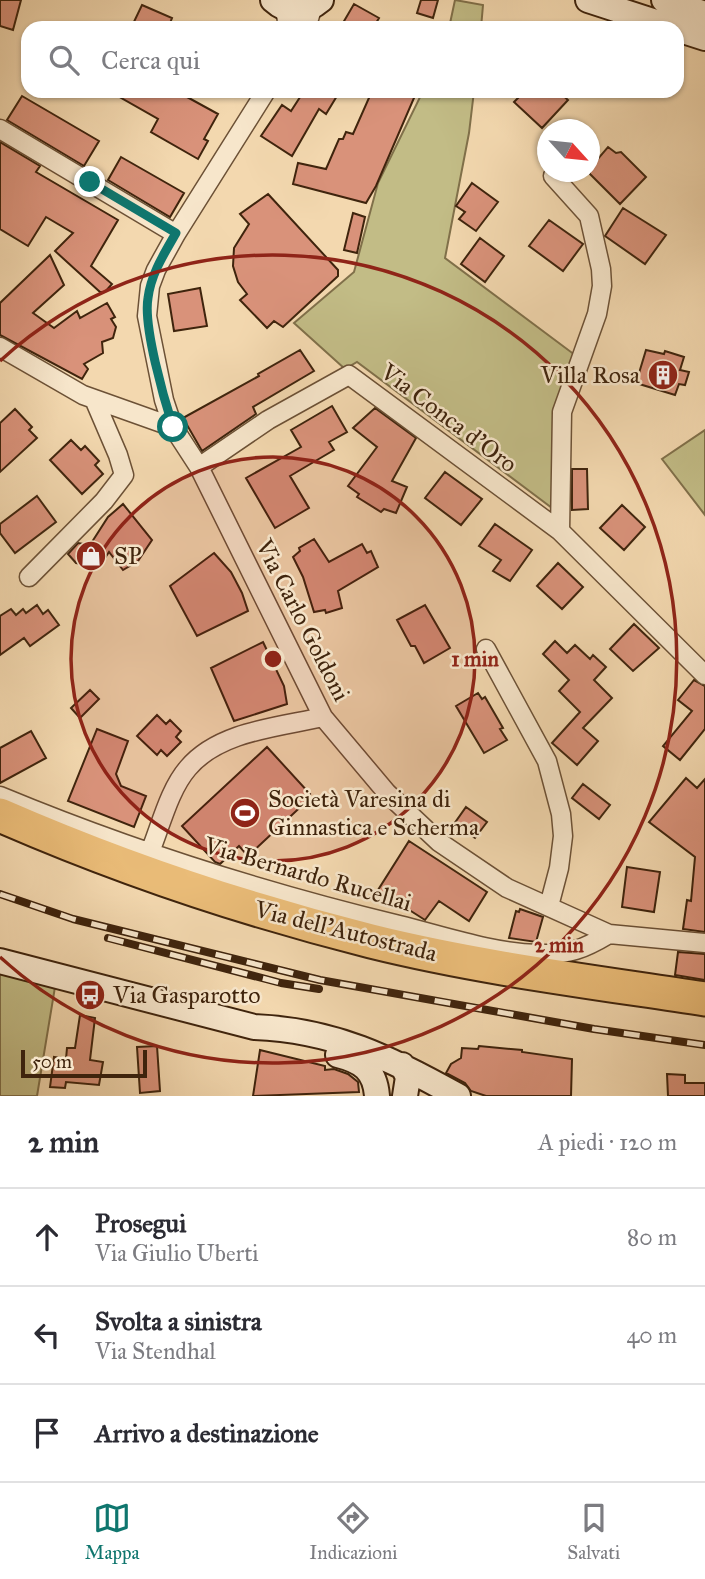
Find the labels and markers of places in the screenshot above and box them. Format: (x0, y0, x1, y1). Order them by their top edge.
building icon: Villa Rosa (646, 358, 680, 392)
place label: Villa Rosa (540, 360, 641, 390)
shop icon: SP (74, 539, 108, 573)
place label: SP (114, 541, 142, 571)
centre of rings (261, 647, 285, 671)
place label: Società Varesina di Ginnastica e Scherma (268, 784, 480, 842)
sports icon: Società Varesina di Ginnastica e Scherma (228, 796, 262, 830)
bus stop icon: Via Gasparotto (73, 978, 107, 1012)
place label: Via Gasparotto (112, 980, 261, 1010)

